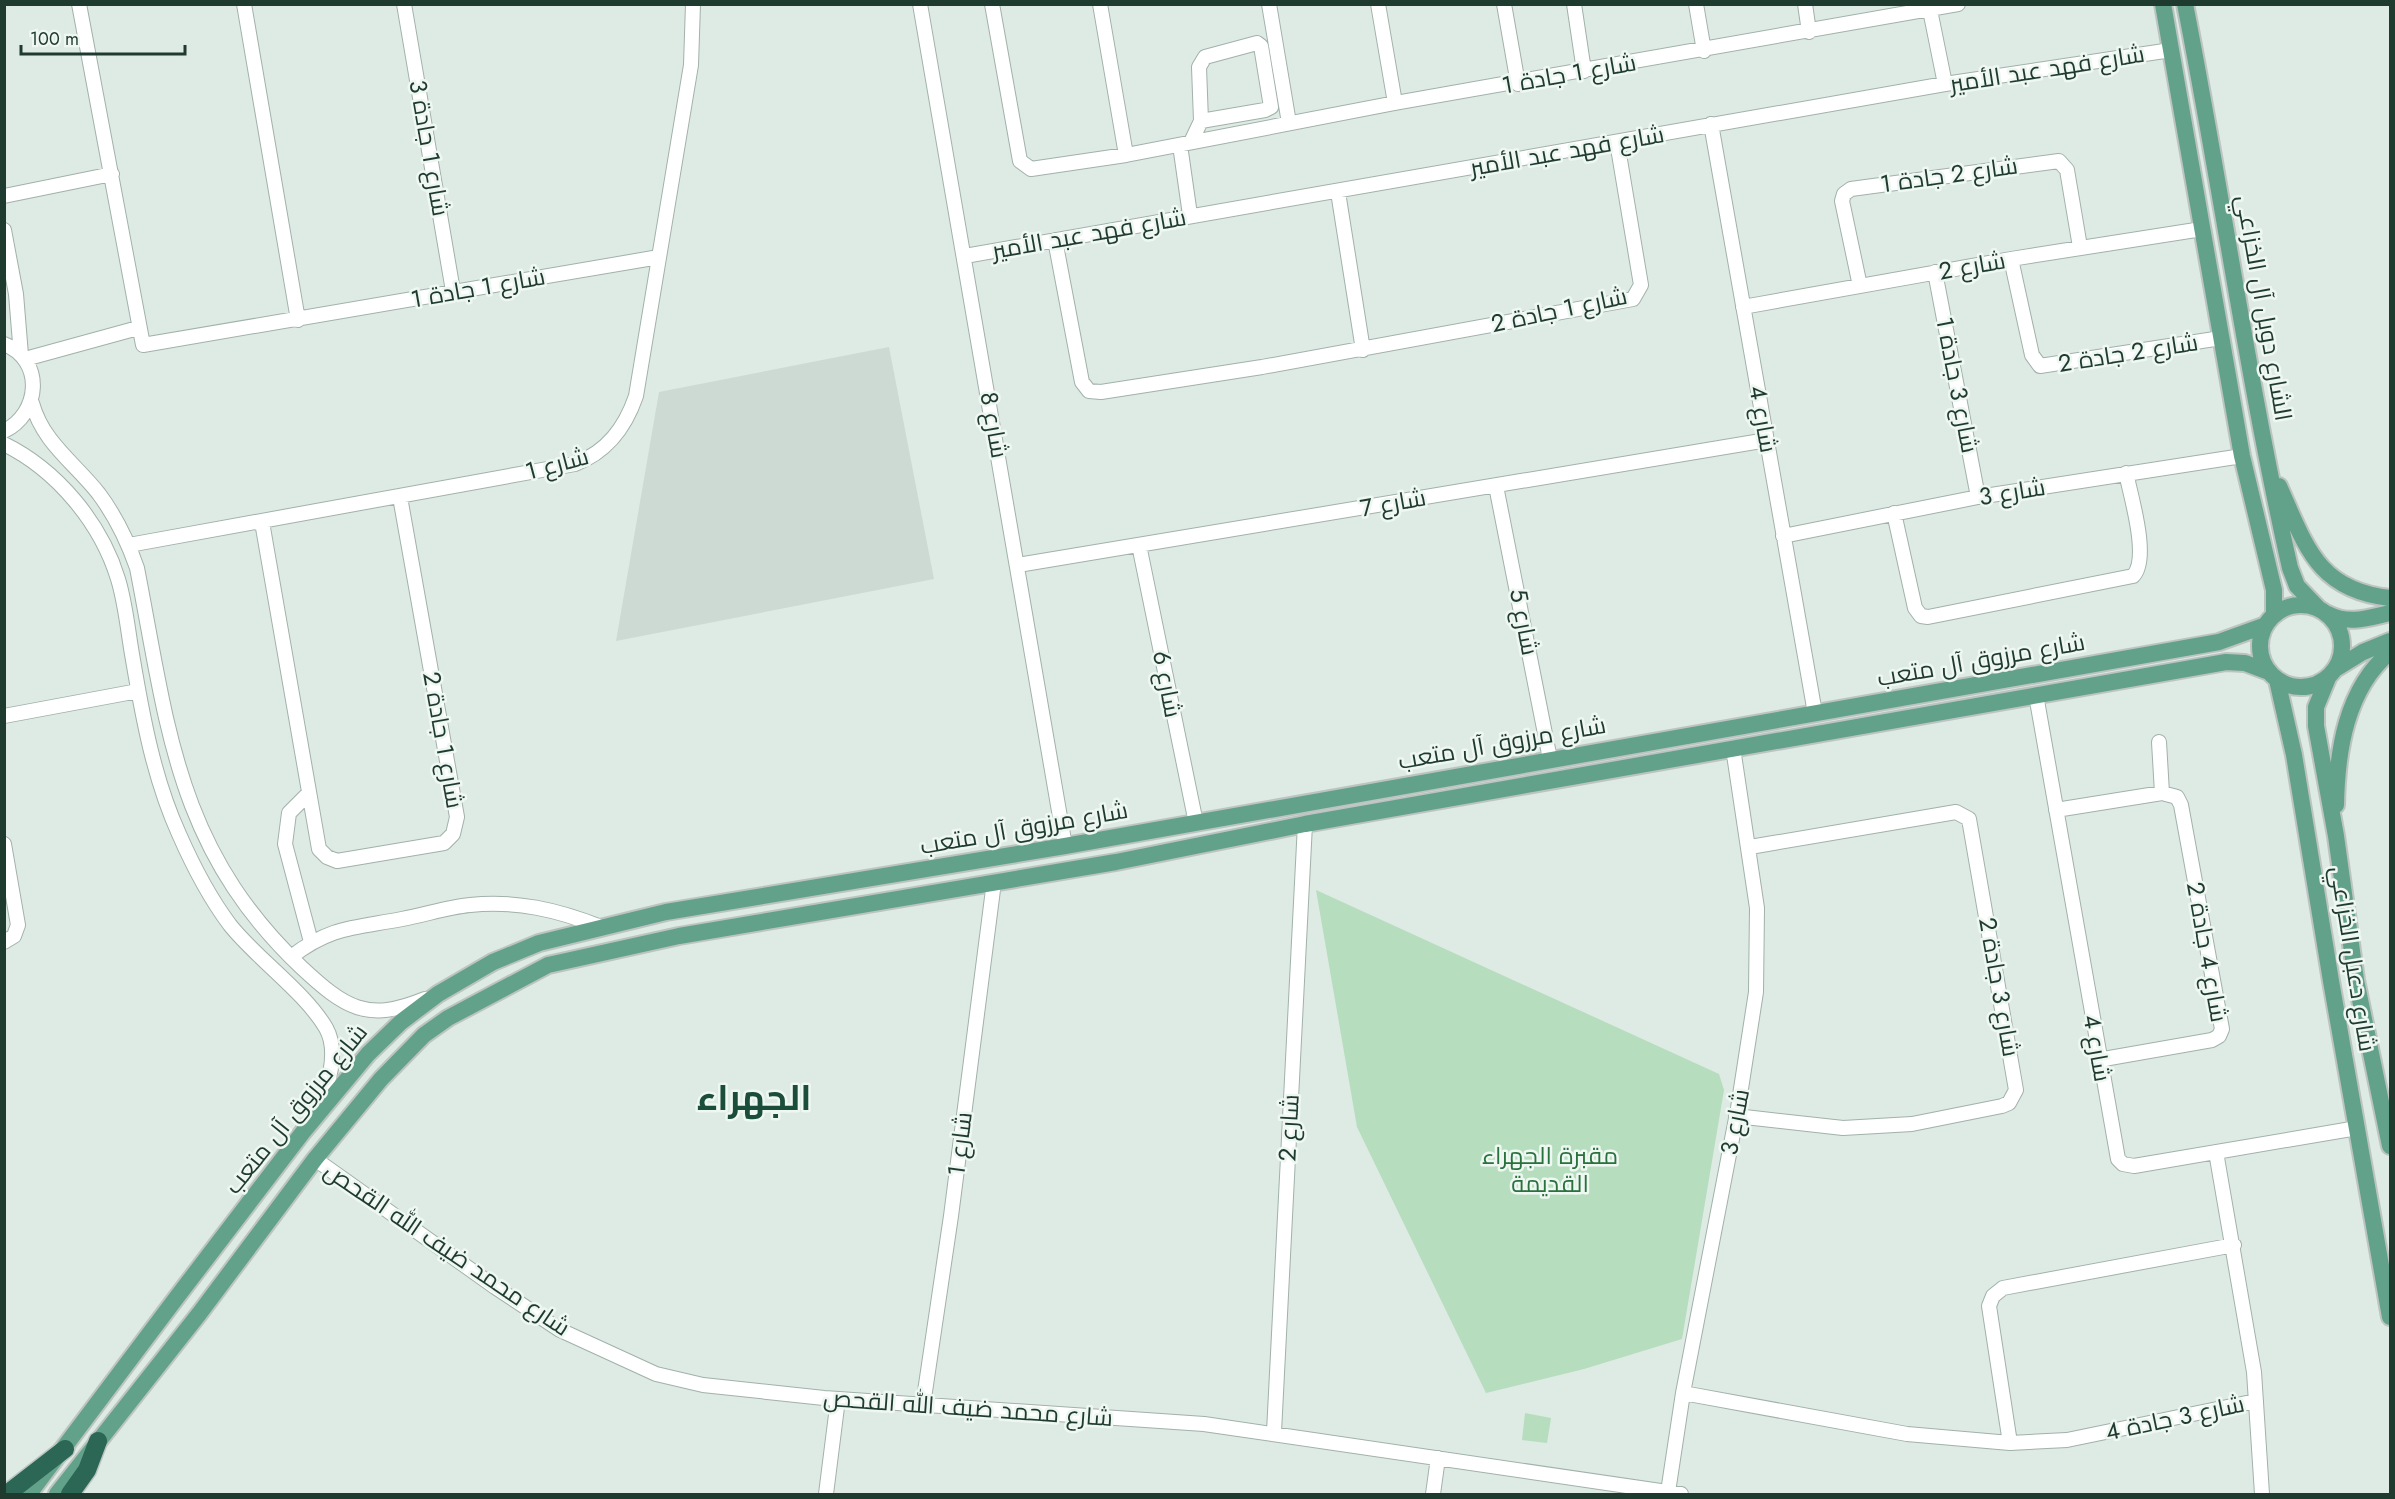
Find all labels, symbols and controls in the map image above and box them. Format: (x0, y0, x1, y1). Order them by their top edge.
scale bar (21, 18, 184, 56)
text: 100 m (30, 26, 79, 52)
street label: شارع فهد عبد الأمير (1945, 36, 2147, 102)
street label: شارع 1 جادة 1 (1499, 44, 1639, 103)
street label: شارع 1 جادة 3 (400, 77, 459, 219)
street label: شارع فهد عبد الأمير (1465, 116, 1667, 185)
street label: شارع 2 جادة 1 (1878, 148, 2020, 201)
street label: الشارع دوبل آل الخزاعي (2225, 192, 2302, 424)
street label: شارع فهد عبد الأمير (987, 199, 1189, 268)
street label: شارع 2 (1936, 242, 2008, 289)
street label: شارع 1 جادة 1 (408, 258, 548, 317)
street label: شارع 1 جادة 2 (1487, 278, 1630, 341)
street label: شارع 3 جادة 1 (1927, 314, 1988, 456)
street label: شارع 2 جادة 2 (2055, 324, 2201, 381)
street label: شارع 4 (1740, 383, 1787, 455)
street label: شارع 8 (971, 389, 1018, 461)
street label: شارع 1 (521, 438, 593, 489)
street label: شارع 3 (1976, 469, 2048, 514)
street label: شارع 7 (1357, 480, 1429, 525)
street label: شارع 5 (1501, 586, 1548, 658)
street label: شارع مرزوق آل متعب (1874, 624, 2088, 695)
street label: شارع 6 (1144, 647, 1191, 720)
street label: شارع 1 جادة 2 (414, 669, 473, 811)
street label: شارع مرزوق آل متعب (1395, 707, 1609, 778)
street label: شارع مرزوق آل متعب (917, 792, 1131, 863)
street label: شارع دعبل الخزاعي (2320, 864, 2385, 1054)
street label: شارع 4 جادة 2 (2178, 879, 2237, 1025)
street label: شارع 3 جادة 2 (1970, 914, 2029, 1059)
street label: شارع 4 (2074, 1012, 2121, 1084)
street label: شارع مرزوق آل متعب (216, 1016, 375, 1202)
district label: الجهراء (697, 1071, 811, 1123)
street label: شارع 3 (1711, 1086, 1758, 1158)
street label: شارع 2 (1269, 1093, 1308, 1163)
street label: شارع 1 (938, 1110, 981, 1178)
park label: مقبرة الجهراء القديمة (1482, 1138, 1618, 1201)
street label: شارع محمد ضيف الله القحص (317, 1153, 577, 1344)
street label: شارع محمد ضيف الله القحص (822, 1380, 1114, 1435)
street label: شارع 3 جادة 4 (2102, 1386, 2248, 1449)

